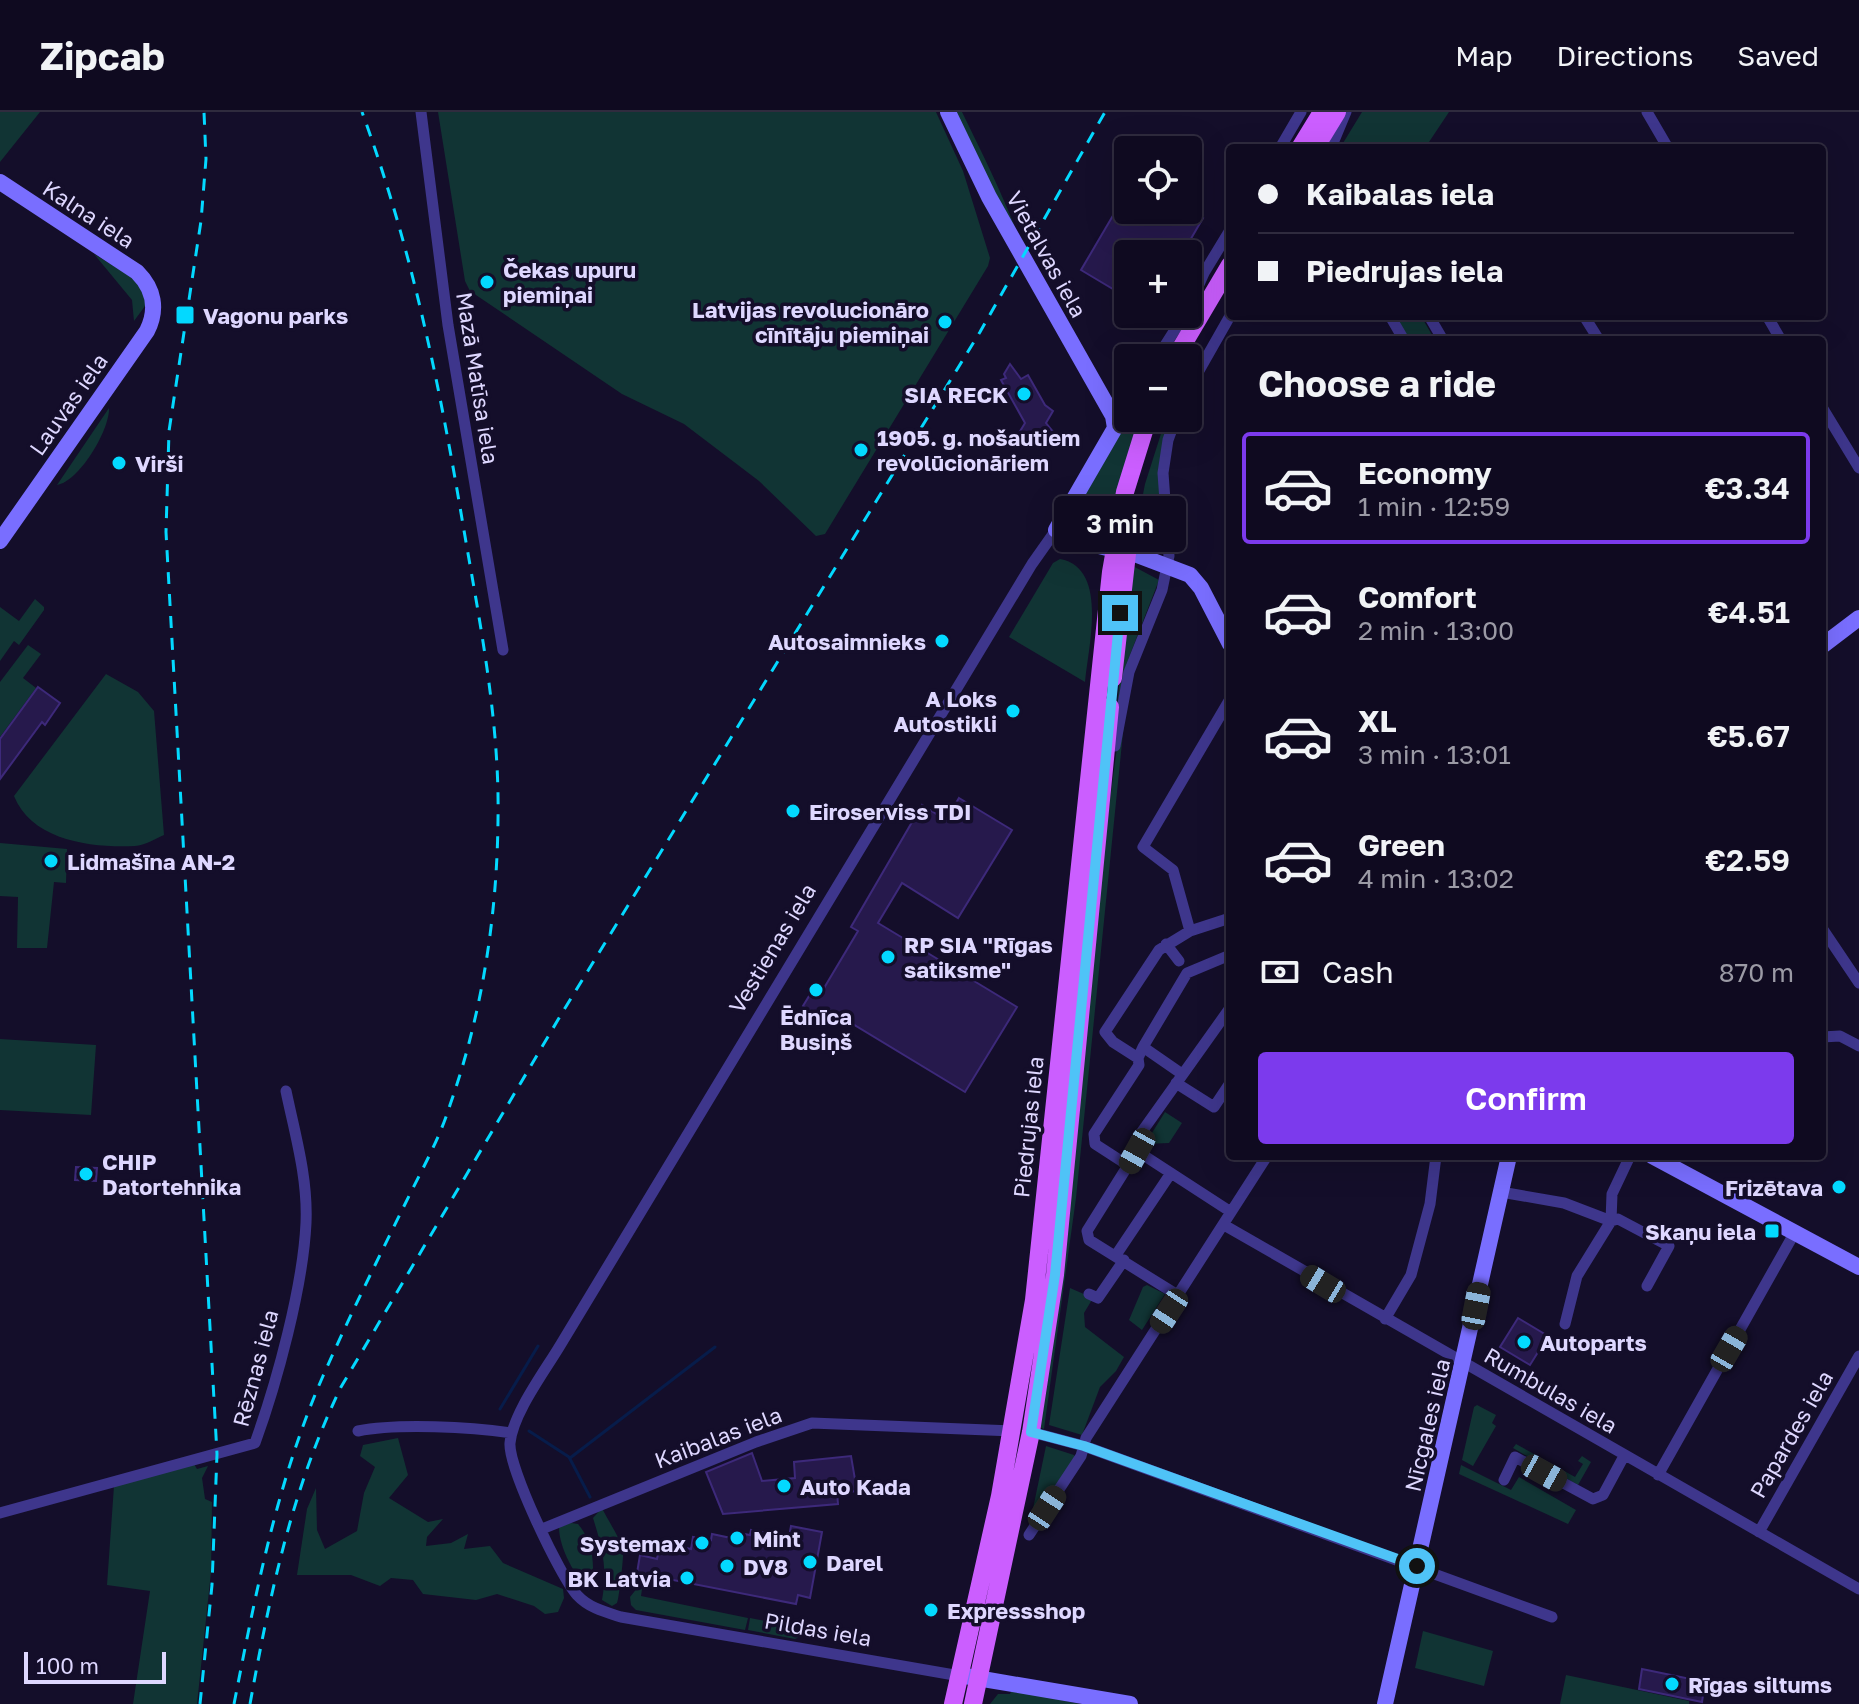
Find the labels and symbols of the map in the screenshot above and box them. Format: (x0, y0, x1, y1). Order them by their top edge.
street label: Kalna iela (38, 174, 140, 254)
street label: Vietalvas iela (1001, 186, 1093, 322)
place label: Čekas upuru piemiņai (503, 256, 636, 308)
marker: Čekas upuru piemiņai (478, 273, 496, 291)
street label: Mazā Matīsa iela (451, 290, 505, 466)
place label: Latvijas revolucionāro cīnītāju piemiņai (692, 296, 929, 348)
place label: Vagonu parks (203, 302, 348, 329)
marker: Vagonu parks (174, 304, 196, 326)
marker: Latvijas revolucionāro cīnītāju piemiņai (936, 313, 954, 331)
street label: Lauvas iela (23, 348, 113, 460)
place label: SIA RECK (904, 381, 1008, 408)
marker: SIA RECK (1015, 385, 1033, 403)
place label: 1905. g. nošautiem revolūcionāriem (877, 424, 1080, 476)
marker: 1905. g. nošautiem revolūcionāriem (852, 441, 870, 459)
place label: Virši (135, 450, 184, 477)
marker: Virši (110, 454, 128, 472)
callout: 3 min (1054, 497, 1186, 553)
route end (1102, 595, 1138, 631)
place label: Autosaimnieks (768, 628, 926, 655)
marker: Autosaimnieks (933, 632, 951, 650)
place label: A Loks Autostikli (893, 685, 997, 737)
marker: A Loks Autostikli (1004, 702, 1022, 720)
place label: Eiroserviss TDI (809, 798, 972, 825)
marker: Eiroserviss TDI (784, 802, 802, 820)
place label: Lidmašīna AN-2 (67, 848, 235, 875)
marker: Lidmašīna AN-2 (42, 852, 60, 870)
street label: Vestienas iela (723, 878, 821, 1018)
place label: RP SIA "Rīgas satiksme" (904, 931, 1053, 983)
marker: RP SIA "Rīgas satiksme" (879, 948, 897, 966)
marker: Ēdnīca Busiņš (807, 981, 825, 999)
place label: Ēdnīca Busiņš (780, 1003, 852, 1055)
street label: Piedrujas iela (1007, 1055, 1049, 1199)
car (1115, 1124, 1159, 1178)
place label: CHIP Datortehnika (102, 1148, 241, 1200)
marker: CHIP Datortehnika (77, 1165, 95, 1183)
place label: Frizētava (1725, 1174, 1823, 1201)
marker: Frizētava (1830, 1178, 1848, 1196)
place label: Skaņu iela (1645, 1218, 1756, 1245)
marker: Skaņu iela (1763, 1222, 1781, 1240)
car (1296, 1261, 1350, 1307)
car (1460, 1280, 1492, 1332)
car (1146, 1284, 1192, 1338)
street label: Rēznas iela (226, 1307, 284, 1429)
car (1707, 1322, 1751, 1376)
place label: Autoparts (1540, 1329, 1647, 1356)
marker: Autoparts (1515, 1333, 1533, 1351)
street label: Rumbulas iela (1480, 1341, 1622, 1439)
street label: Nīcgales iela (1399, 1356, 1455, 1494)
street label: Papardes iela (1744, 1366, 1838, 1502)
street label: Kaibalas iela (651, 1400, 785, 1474)
car (1517, 1451, 1571, 1495)
place label: Auto Kada (800, 1473, 911, 1500)
marker: Auto Kada (775, 1477, 793, 1495)
car (1024, 1481, 1070, 1535)
place label: Mint (753, 1525, 801, 1552)
marker: Mint (728, 1529, 746, 1547)
place label: Systemax (580, 1530, 686, 1557)
marker: Systemax (693, 1534, 711, 1552)
route start (1399, 1548, 1435, 1584)
place label: Darel (826, 1549, 883, 1576)
place label: DV8 (743, 1553, 788, 1580)
marker: Darel (801, 1553, 819, 1571)
marker: DV8 (718, 1557, 736, 1575)
place label: BK Latvia (568, 1565, 671, 1592)
marker: BK Latvia (678, 1569, 696, 1587)
place label: Expressshop (947, 1597, 1085, 1624)
marker: Expressshop (922, 1601, 940, 1619)
street label: Pildas iela (762, 1606, 874, 1652)
scale bar (24, 1648, 166, 1684)
place label: Rīgas siltums (1688, 1671, 1832, 1698)
marker: Rīgas siltums (1663, 1675, 1681, 1693)

